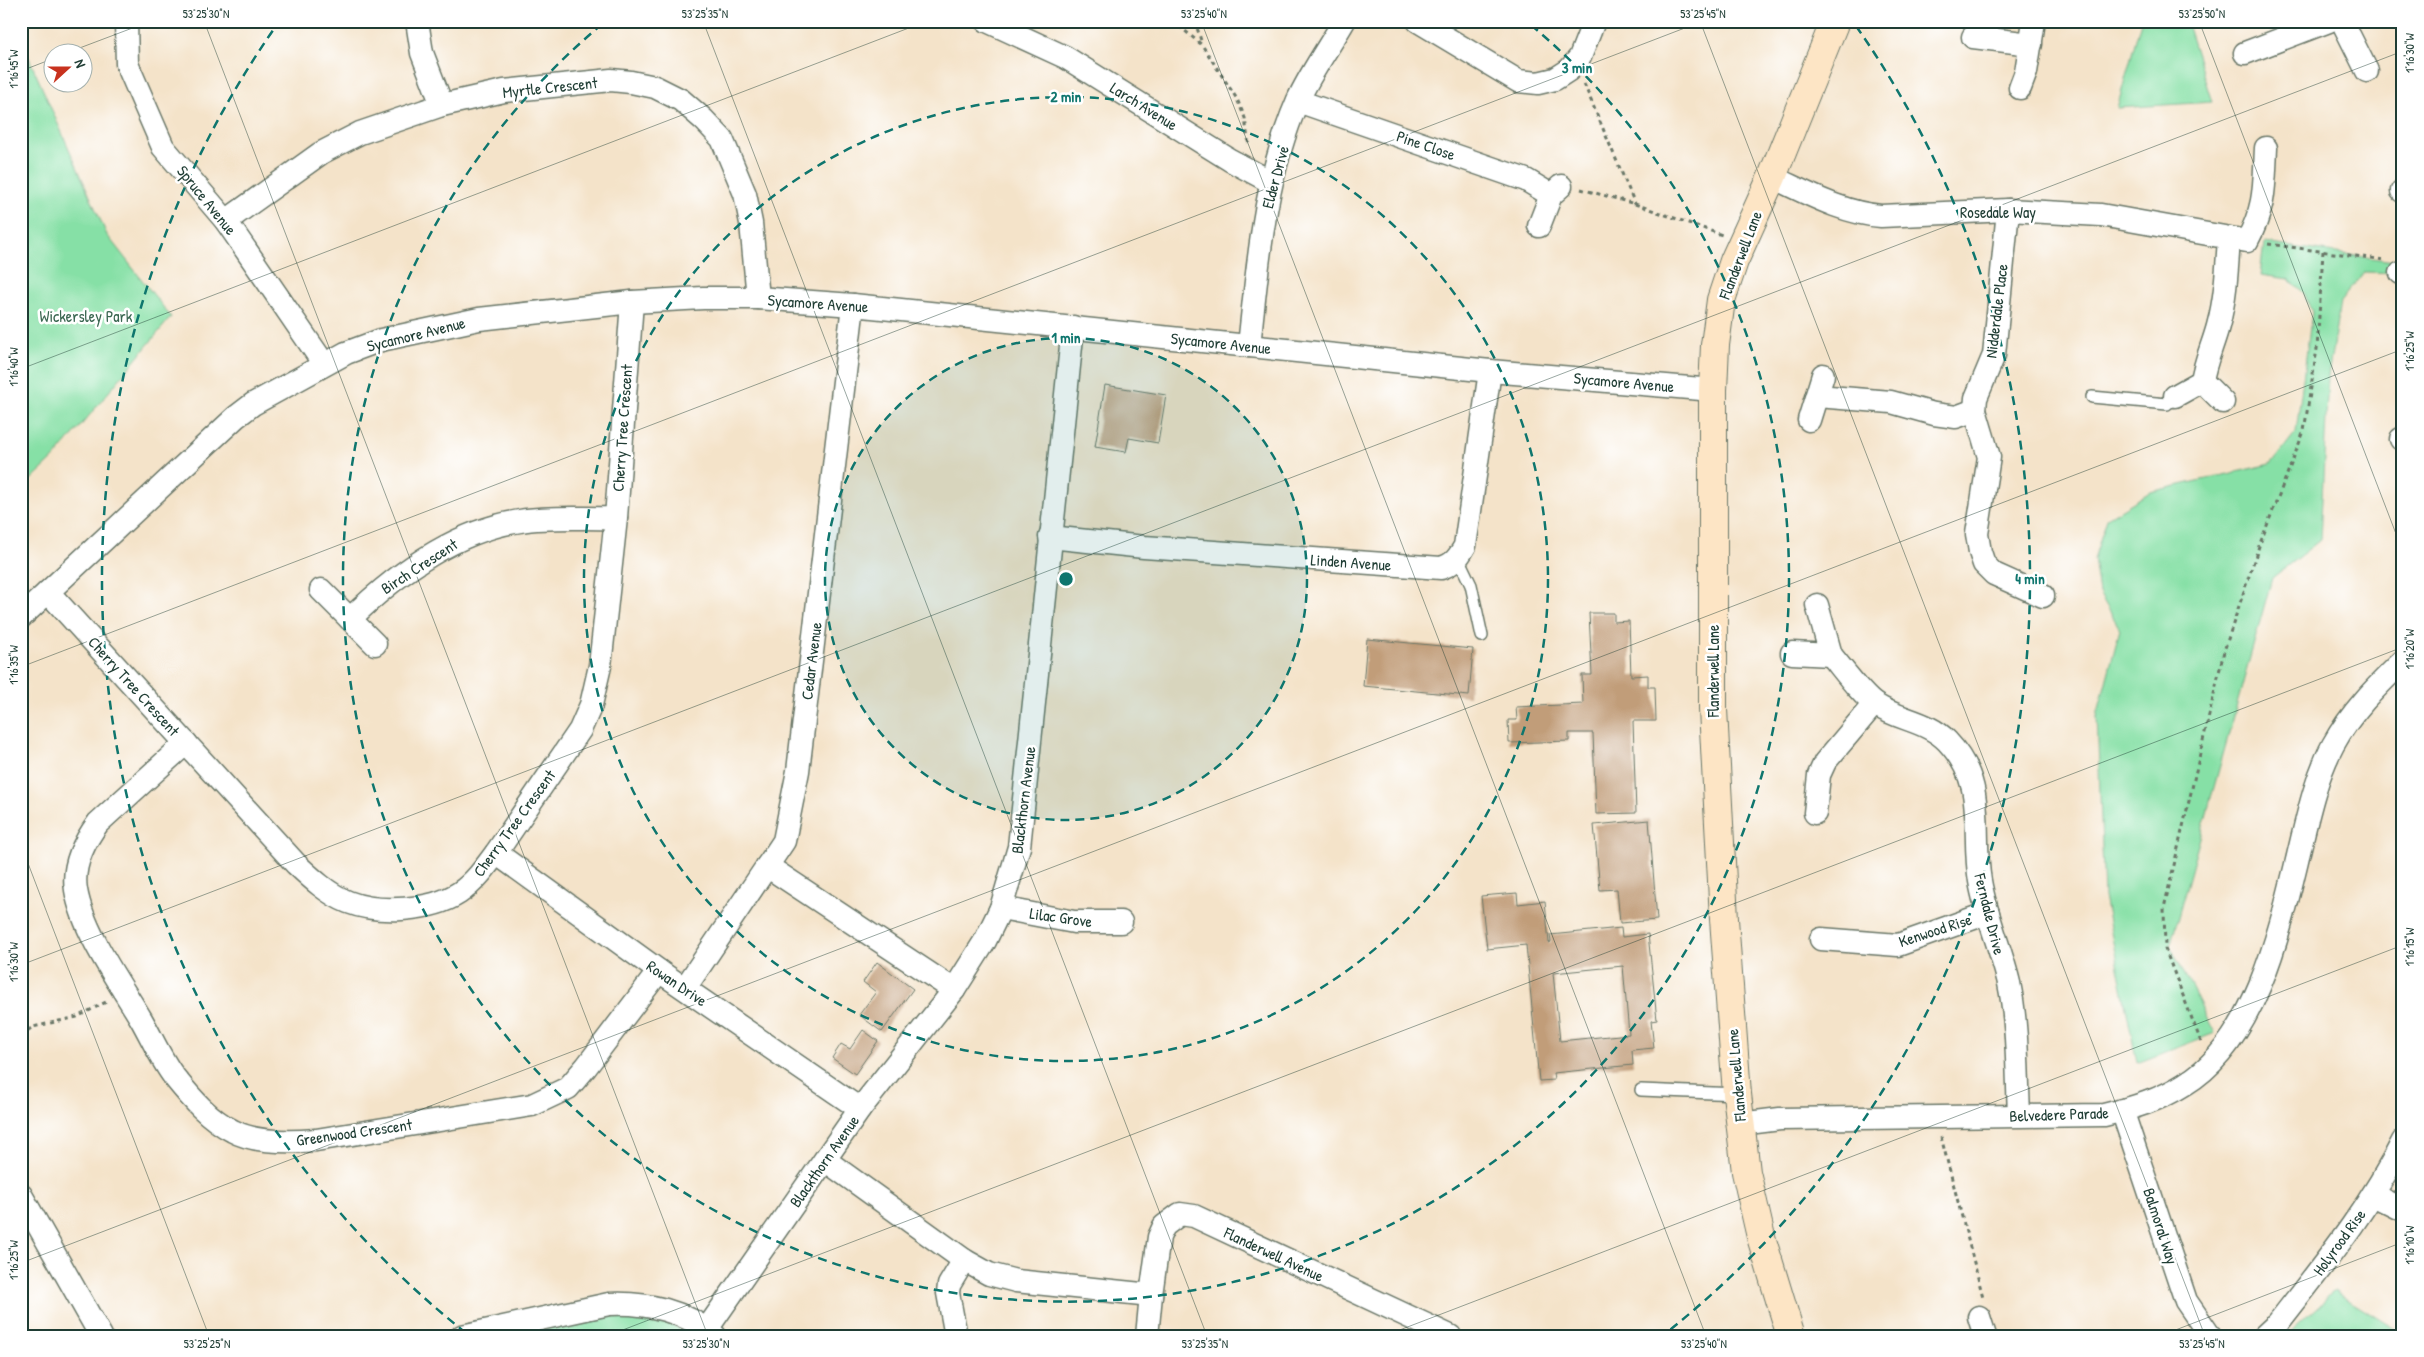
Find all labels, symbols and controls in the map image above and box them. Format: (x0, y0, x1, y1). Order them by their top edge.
text: 53°25'30"N (183, 5, 229, 22)
text: 53°25'35"N (682, 5, 728, 22)
text: 53°25'40"N (1181, 5, 1227, 22)
text: 53°25'45"N (1680, 5, 1726, 22)
text: 53°25'50"N (2179, 5, 2225, 22)
text: 1°16'30"W (2401, 32, 2418, 73)
north arrow (42, 42, 92, 92)
text: 1°16'45"W (5, 49, 22, 88)
text: N (70, 56, 91, 71)
text: 3 min (1562, 57, 1592, 78)
street label: Myrtle Crescent (502, 71, 599, 103)
street label: Larch Avenue (1106, 77, 1182, 136)
text: 2 min (1051, 86, 1082, 107)
street label: Pine Close (1394, 125, 1459, 165)
street label: Elder Drive (1256, 143, 1294, 211)
street label: Spruce Avenue (172, 161, 242, 240)
street label: Rosedale Way (1960, 201, 2036, 223)
street label: Flanderwell Lane (1713, 207, 1767, 303)
street label: Nidderdale Place (1979, 262, 2013, 359)
street label: Sycamore Avenue (767, 289, 870, 318)
park label: Wickersley Park (40, 305, 133, 327)
street label: Sycamore Avenue (364, 311, 468, 357)
text: 1 min (1051, 327, 1081, 348)
street label: Sycamore Avenue (1170, 327, 1273, 359)
text: 1°16'25"W (2401, 330, 2418, 371)
text: 1°16'40"W (5, 347, 22, 387)
street label: Cherry Tree Crescent (607, 363, 637, 492)
street label: Sycamore Avenue (1573, 367, 1676, 397)
street label: Birch Crescent (376, 533, 462, 599)
street label: Linden Avenue (1310, 548, 1393, 576)
text: 4 min (2015, 568, 2045, 589)
centre of rings (1057, 570, 1075, 588)
street label: Cedar Avenue (795, 620, 827, 701)
street label: Flanderwell Lane (1702, 624, 1724, 718)
text: 1°16'20"W (2401, 628, 2418, 669)
street label: Cherry Tree Crescent (83, 631, 185, 741)
text: 1°16'35"W (5, 645, 22, 685)
street label: Blackthorn Avenue (1006, 745, 1041, 855)
street label: Cherry Tree Crescent (468, 765, 561, 881)
street label: Ferndale Drive (1969, 870, 2011, 957)
street label: Lilac Grove (1028, 902, 1094, 932)
street label: Kenwood Rise (1896, 908, 1975, 952)
text: 1°16'15"W (2401, 927, 2418, 966)
text: 1°16'30"W (5, 941, 22, 982)
street label: Rowan Drive (642, 955, 712, 1012)
street label: Flanderwell Lane (1721, 1027, 1751, 1123)
street label: Belvedere Parade (2009, 1101, 2110, 1127)
street label: Blackthorn Avenue (784, 1110, 864, 1211)
street label: Greenwood Crescent (295, 1113, 414, 1151)
street label: Balmoral Way (2138, 1185, 2184, 1267)
street label: Holyrood Rise (2307, 1204, 2371, 1280)
street label: Flanderwell Avenue (1220, 1221, 1328, 1287)
text: 1°16'10"W (2401, 1225, 2418, 1265)
text: 1°16'25"W (5, 1239, 22, 1280)
text: 53°25'25"N (184, 1335, 230, 1352)
text: 53°25'30"N (683, 1335, 729, 1352)
text: 53°25'35"N (1182, 1335, 1228, 1352)
text: 53°25'40"N (1681, 1335, 1727, 1352)
text: 53°25'45"N (2179, 1335, 2225, 1352)

